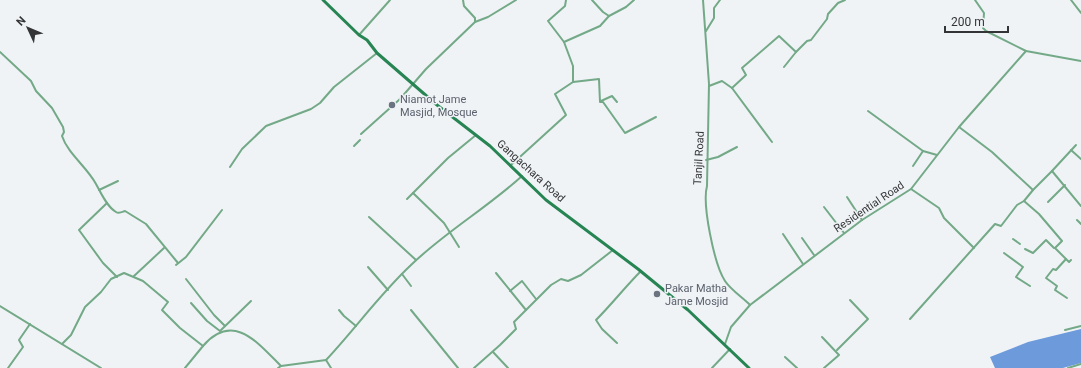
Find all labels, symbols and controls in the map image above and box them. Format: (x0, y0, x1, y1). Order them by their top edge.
north arrow (8, 8, 48, 48)
scale bar (945, 8, 1008, 34)
text: N (14, 14, 29, 29)
text: 200 m (951, 15, 985, 29)
place label: Niamot Jame Masjid, Mosque (400, 93, 478, 119)
marker: Niamot Jame Masjid, Mosque (387, 100, 397, 110)
street label: Tanjil Road (691, 131, 707, 185)
street label: Gangachara Road (494, 137, 568, 205)
street label: Residential Road (831, 179, 907, 235)
place label: Pakar Matha Jame Mosjid (665, 282, 728, 308)
marker: Pakar Matha Jame Mosjid (652, 289, 662, 299)

